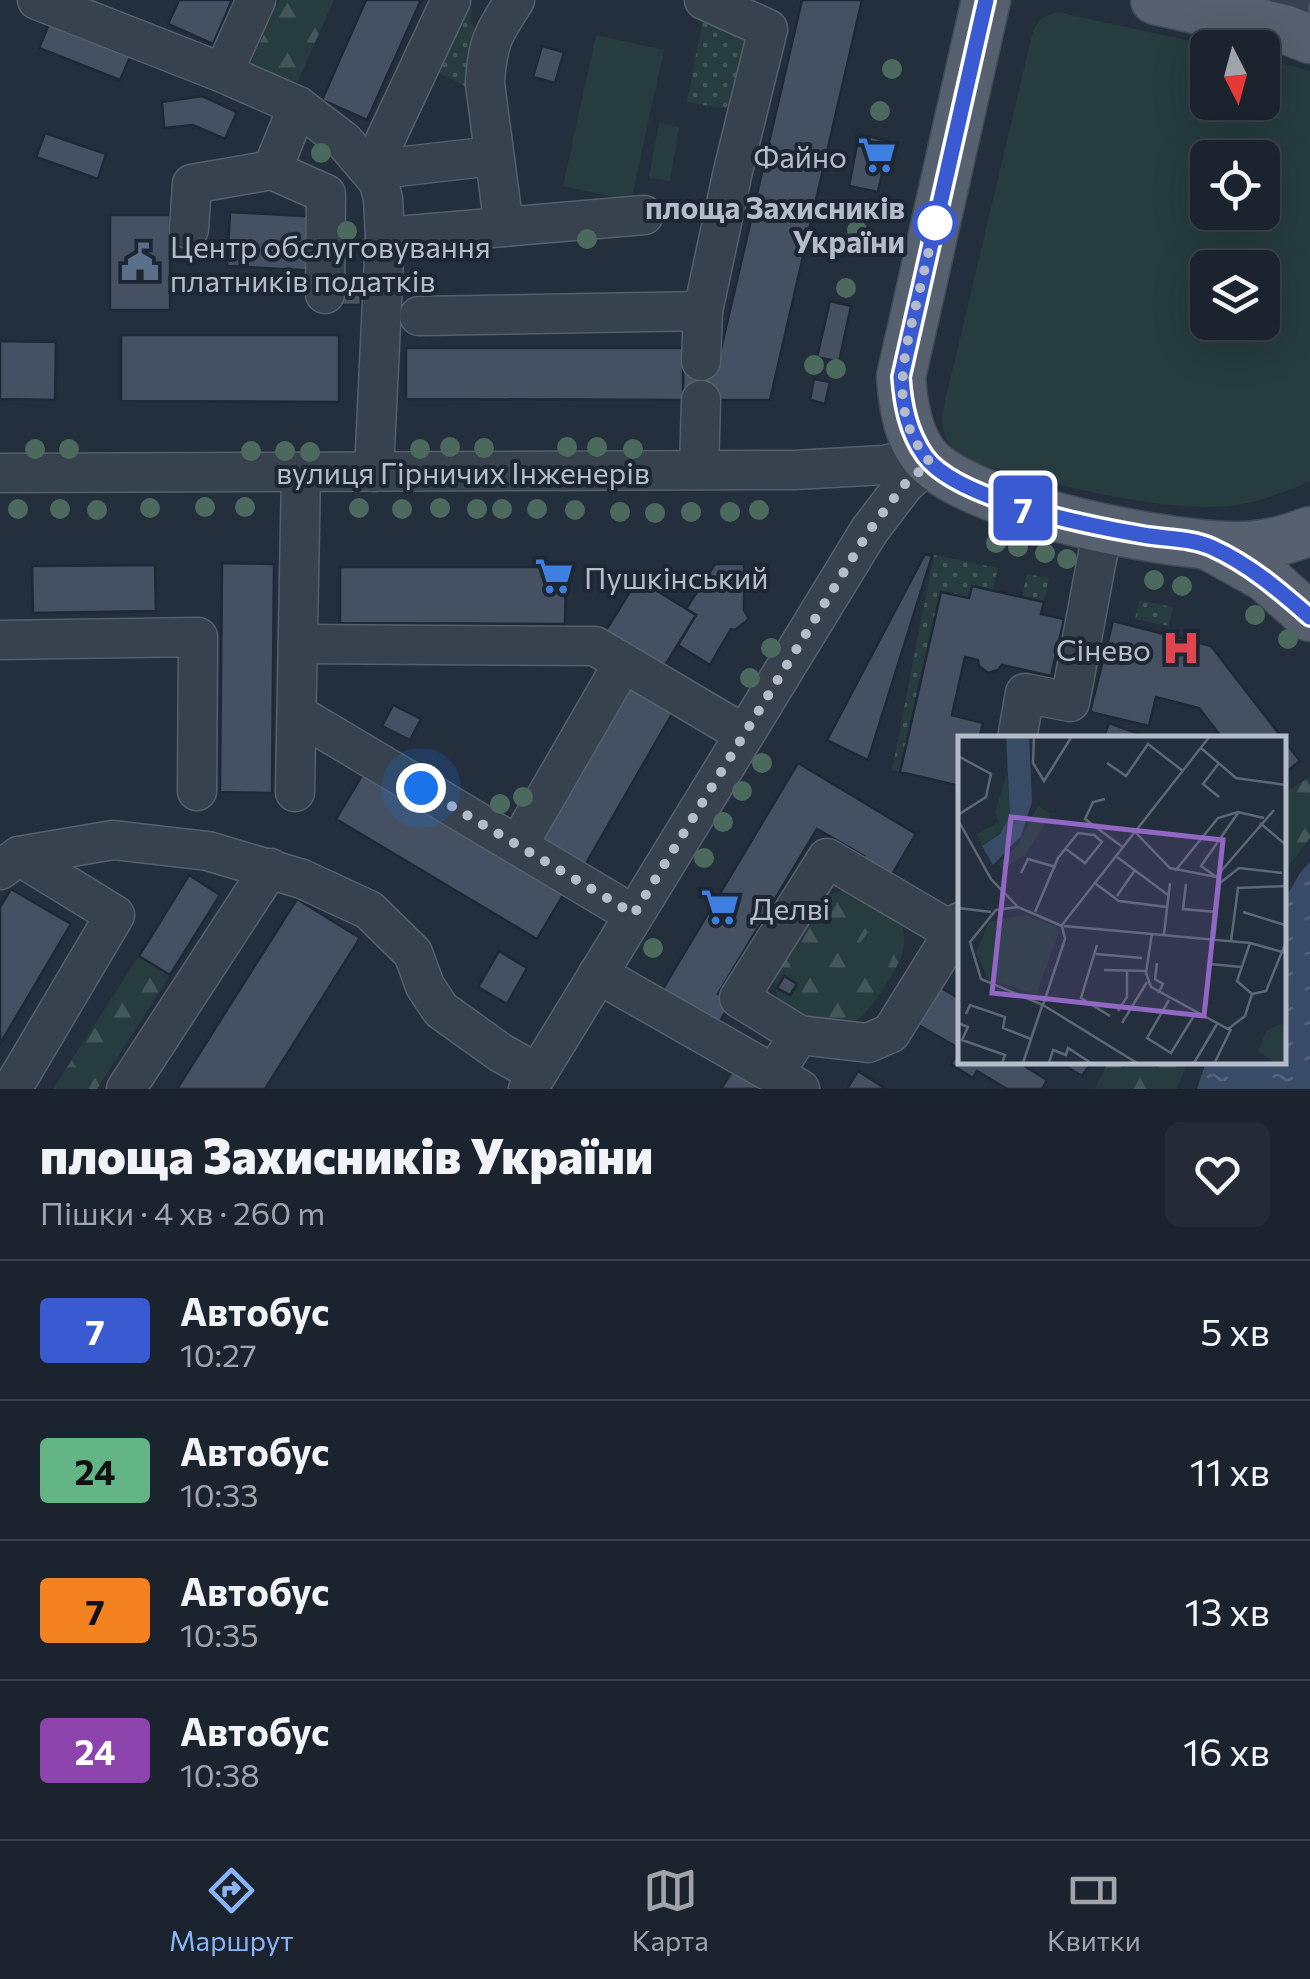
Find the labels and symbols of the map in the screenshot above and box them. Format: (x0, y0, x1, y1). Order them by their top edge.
north arrow (1190, 30, 1280, 120)
supermarket icon: Файно (856, 134, 898, 176)
place label: Файно (754, 137, 847, 174)
place label: площа Захисників України (645, 188, 905, 259)
marker: площа Захисників України (914, 202, 956, 244)
place label: Центр обслуговування платників податків (170, 227, 491, 298)
public building icon: Центр обслуговування платників податків (119, 241, 161, 283)
street label: вулиця Гірничих Інженерів (276, 453, 650, 490)
line badge: 7 (990, 476, 1056, 540)
supermarket icon: Пушкінський (533, 555, 575, 597)
place label: Пушкінський (584, 558, 768, 595)
hospital icon: Сінево (1160, 627, 1202, 669)
place label: Сінево (1056, 630, 1151, 667)
inset map (958, 736, 1285, 1064)
your location (396, 763, 446, 813)
supermarket icon: Делві (699, 886, 741, 928)
place label: Делві (750, 889, 830, 926)

